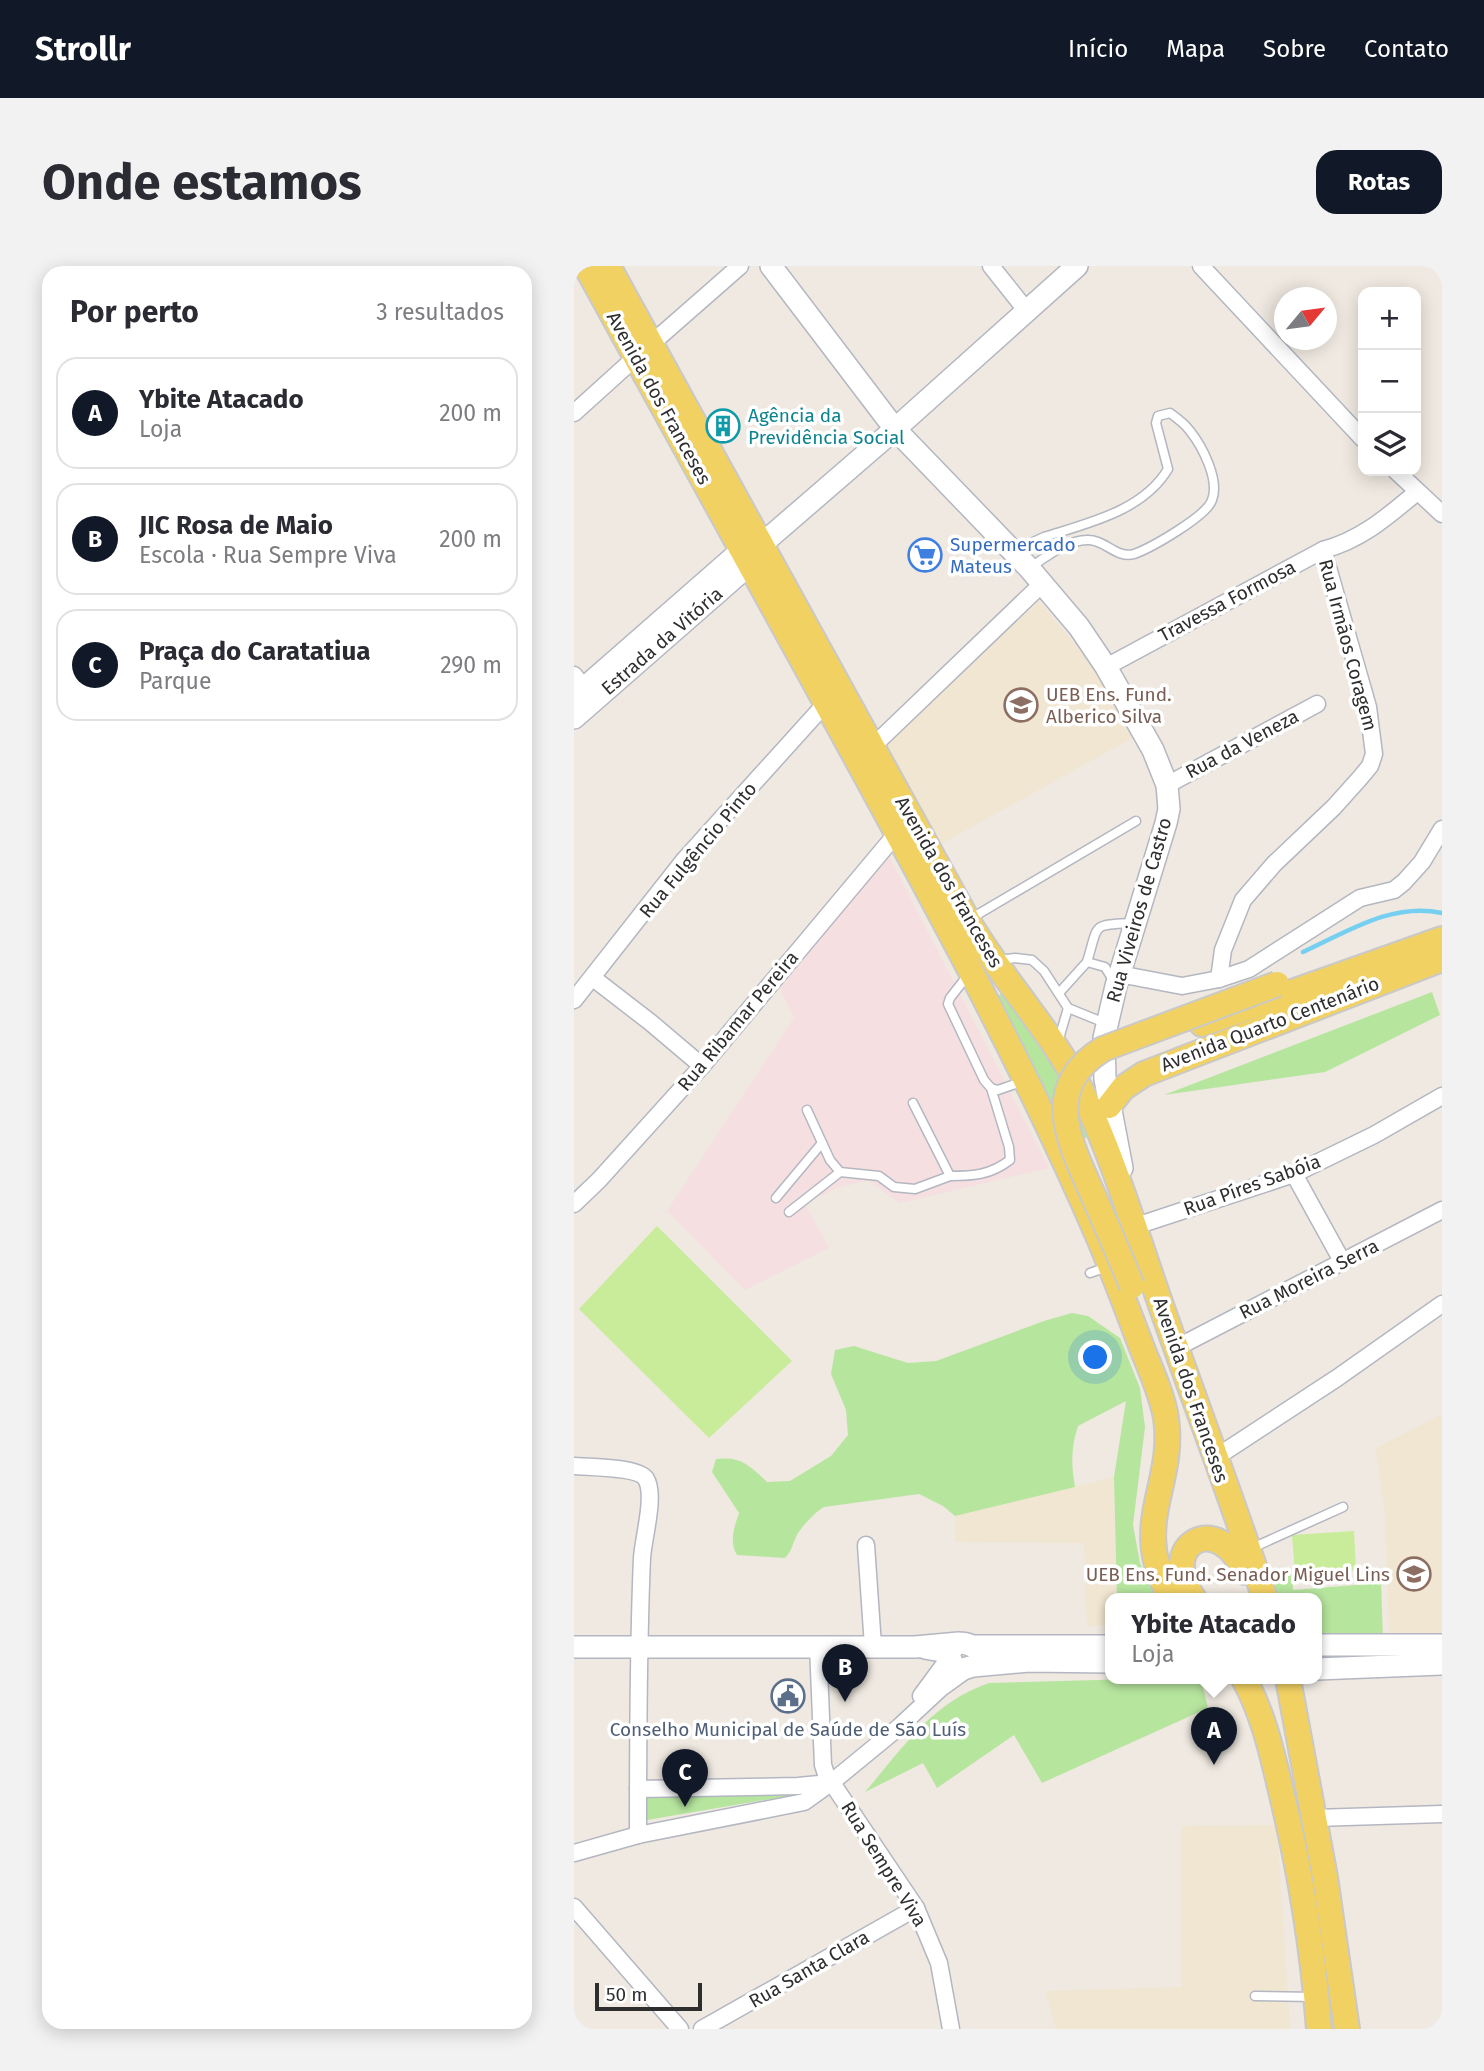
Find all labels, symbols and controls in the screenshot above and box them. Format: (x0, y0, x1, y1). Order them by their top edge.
text: Strollr (35, 29, 131, 69)
text: Início (1068, 35, 1128, 63)
text: Mapa (1166, 35, 1225, 63)
text: Sobre (1263, 35, 1326, 63)
text: Contato (1364, 35, 1449, 63)
button: Rotas (1316, 150, 1442, 214)
text: Onde estamos (42, 153, 362, 212)
north arrow (1274, 287, 1337, 350)
map controls (1358, 287, 1421, 476)
button: + (1358, 287, 1421, 350)
text: Por perto (70, 294, 199, 330)
text: 3 resultados (376, 298, 504, 326)
street label: Avenida dos Franceses (602, 308, 716, 489)
button: − (1358, 350, 1421, 413)
text: Ybite Atacado (139, 384, 304, 415)
text: A (88, 399, 102, 427)
text: 200 m (439, 399, 502, 427)
place label: Agência da Previdência Social (748, 404, 905, 449)
building icon: Agência da Previdência Social (704, 407, 742, 445)
button: layers (1358, 413, 1421, 476)
text: Loja (139, 415, 182, 443)
text: JIC Rosa de Maio (139, 510, 333, 541)
text: B (88, 525, 102, 553)
text: 200 m (439, 525, 502, 553)
place label: Supermercado Mateus (950, 533, 1075, 578)
supermarket icon: Supermercado Mateus (906, 536, 944, 574)
text: Escola · Rua Sempre Viva (139, 541, 397, 569)
street label: Travessa Formosa (1155, 555, 1299, 647)
street label: Rua Irmãos Coragem (1314, 557, 1382, 733)
street label: Estrada da Vitória (597, 582, 727, 700)
text: Praça do Caratatiua (139, 636, 371, 667)
text: C (88, 651, 102, 679)
text: 290 m (440, 651, 502, 679)
text: Parque (139, 667, 211, 695)
place label: UEB Ens. Fund. Alberico Silva (1046, 683, 1172, 728)
school or university icon: UEB Ens. Fund. Alberico Silva (1002, 686, 1040, 724)
street label: Rua da Veneza (1181, 705, 1303, 783)
street label: Rua Fulgêncio Pinto (635, 777, 761, 923)
street label: Avenida dos Franceses (891, 792, 1008, 972)
street label: Rua Viveiros de Castro (1102, 815, 1176, 1005)
street label: Rua Ribamar Pereira (673, 946, 803, 1096)
street label: Avenida Quarto Centenário (1157, 972, 1383, 1076)
street label: Rua Píres Sabóia (1180, 1150, 1324, 1220)
street label: Rua Moreira Serra (1235, 1234, 1383, 1324)
street label: Avenida dos Franceses (1149, 1295, 1234, 1486)
your location (1078, 1340, 1112, 1374)
school or university icon: UEB Ens. Fund. Senador Miguel Lins (1395, 1555, 1433, 1593)
place label: UEB Ens. Fund. Senador Miguel Lins (1086, 1563, 1390, 1586)
popup (1105, 1593, 1322, 1684)
text: Ybite Atacado (1131, 1609, 1296, 1640)
text: Loja (1131, 1640, 1174, 1668)
pin: B (822, 1644, 868, 1702)
public building icon: Conselho Municipal de Saúde de São Luís (769, 1677, 807, 1715)
pin: A (1191, 1707, 1237, 1765)
place label: Conselho Municipal de Saúde de São Luís (610, 1718, 966, 1741)
pin: C (662, 1749, 708, 1807)
street label: Rua Sempre Viva (836, 1797, 932, 1931)
street label: Rua Santa Clara (745, 1925, 873, 2013)
scale bar (595, 1980, 702, 2012)
text: 50 m (606, 1983, 647, 2006)

